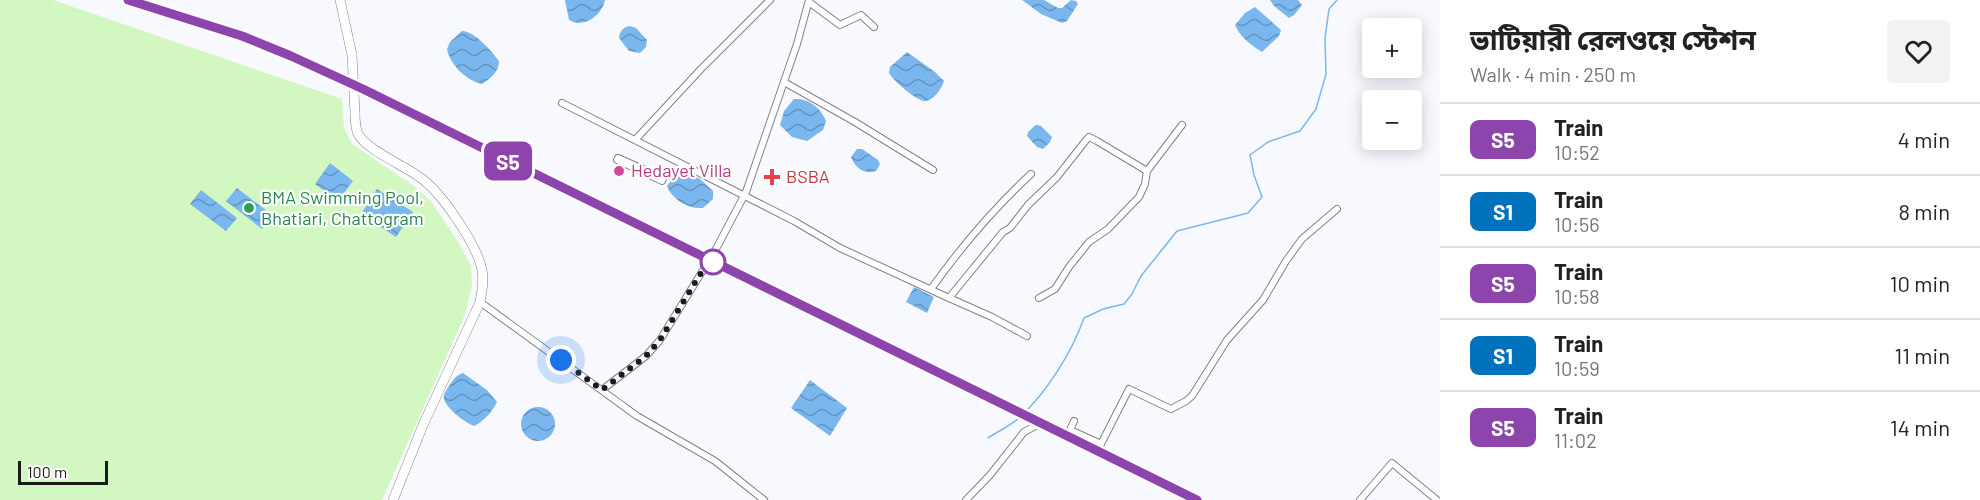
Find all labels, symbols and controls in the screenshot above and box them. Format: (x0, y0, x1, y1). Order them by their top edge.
map controls (1362, 18, 1422, 150)
button: + (1362, 18, 1422, 78)
button: heart (1887, 20, 1950, 83)
text: ভাটিয়ারী রেলওয়ে স্টেশন (1470, 22, 1756, 56)
text: Walk · 4 min · 250 m (1470, 62, 1636, 86)
button: − (1362, 90, 1422, 150)
text: Train (1554, 114, 1603, 140)
text: 4 min (1898, 126, 1950, 152)
text: S5 (1491, 127, 1515, 152)
text: 10:52 (1554, 140, 1600, 164)
line badge: S5 (481, 142, 535, 180)
text: S5 (496, 149, 520, 174)
place label: Hedayet Villa (631, 159, 732, 181)
marker: Hedayet Villa (612, 164, 626, 178)
place label: BSBA (786, 165, 830, 187)
marker: BSBA (763, 168, 781, 186)
place label: BMA Swimming Pool, Bhatiari, Chattogram (261, 186, 424, 229)
text: Train (1554, 186, 1603, 212)
text: 8 min (1898, 198, 1950, 224)
text: S1 (1493, 199, 1513, 224)
marker: BMA Swimming Pool, Bhatiari, Chattogram (242, 201, 256, 215)
text: 10:56 (1554, 212, 1600, 236)
unlabelled marker (700, 249, 726, 275)
text: Train (1554, 258, 1603, 284)
text: 10 min (1890, 270, 1950, 296)
text: S5 (1491, 271, 1515, 296)
text: 10:58 (1554, 284, 1600, 308)
text: Train (1554, 330, 1603, 356)
text: 11 min (1894, 342, 1950, 368)
text: S1 (1493, 343, 1513, 368)
your location (546, 345, 576, 375)
text: 10:59 (1554, 356, 1600, 380)
text: Train (1554, 402, 1603, 428)
text: 14 min (1890, 414, 1950, 440)
text: S5 (1491, 415, 1515, 440)
text: 11:02 (1554, 428, 1597, 452)
scale bar (18, 458, 108, 486)
text: 100 m (27, 462, 67, 481)

